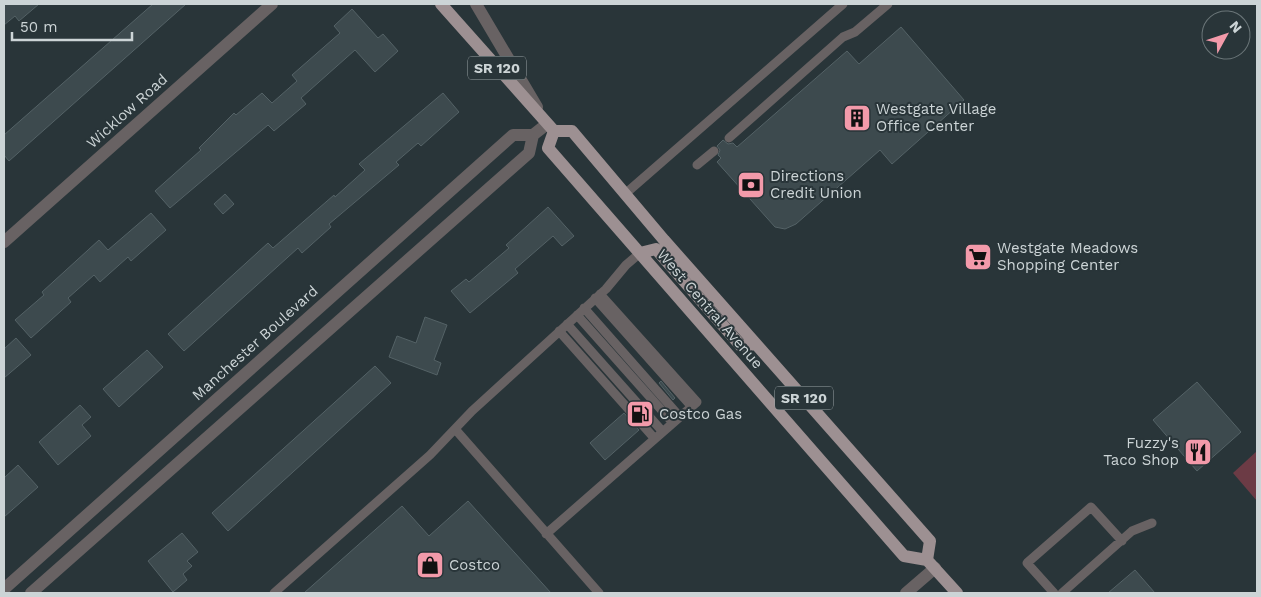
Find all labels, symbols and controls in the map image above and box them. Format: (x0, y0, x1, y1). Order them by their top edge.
scale bar (12, 10, 132, 42)
north arrow (1201, 10, 1251, 60)
text: 50 m (20, 18, 57, 36)
text: N (1226, 18, 1245, 36)
road number: SR 120 (468, 56, 526, 80)
street label: Wicklow Road (83, 70, 171, 152)
place label: Westgate Village Office Center (876, 100, 996, 135)
building icon: Westgate Village Office Center (842, 103, 872, 133)
place label: Directions Credit Union (770, 167, 862, 202)
bank icon: Directions Credit Union (736, 170, 766, 200)
place label: Westgate Meadows Shopping Center (997, 239, 1138, 274)
supermarket icon: Westgate Meadows Shopping Center (963, 242, 993, 272)
street label: West Central Avenue (653, 246, 767, 372)
street label: Manchester Boulevard (188, 282, 322, 404)
road number: SR 120 (775, 386, 833, 409)
fuel station icon: Costco Gas (625, 399, 655, 429)
place label: Costco Gas (659, 405, 742, 423)
place label: Fuzzy's Taco Shop (1103, 434, 1179, 469)
restaurant icon: Fuzzy's Taco Shop (1183, 437, 1213, 467)
shop icon: Costco (415, 550, 445, 580)
place label: Costco (449, 556, 500, 574)

